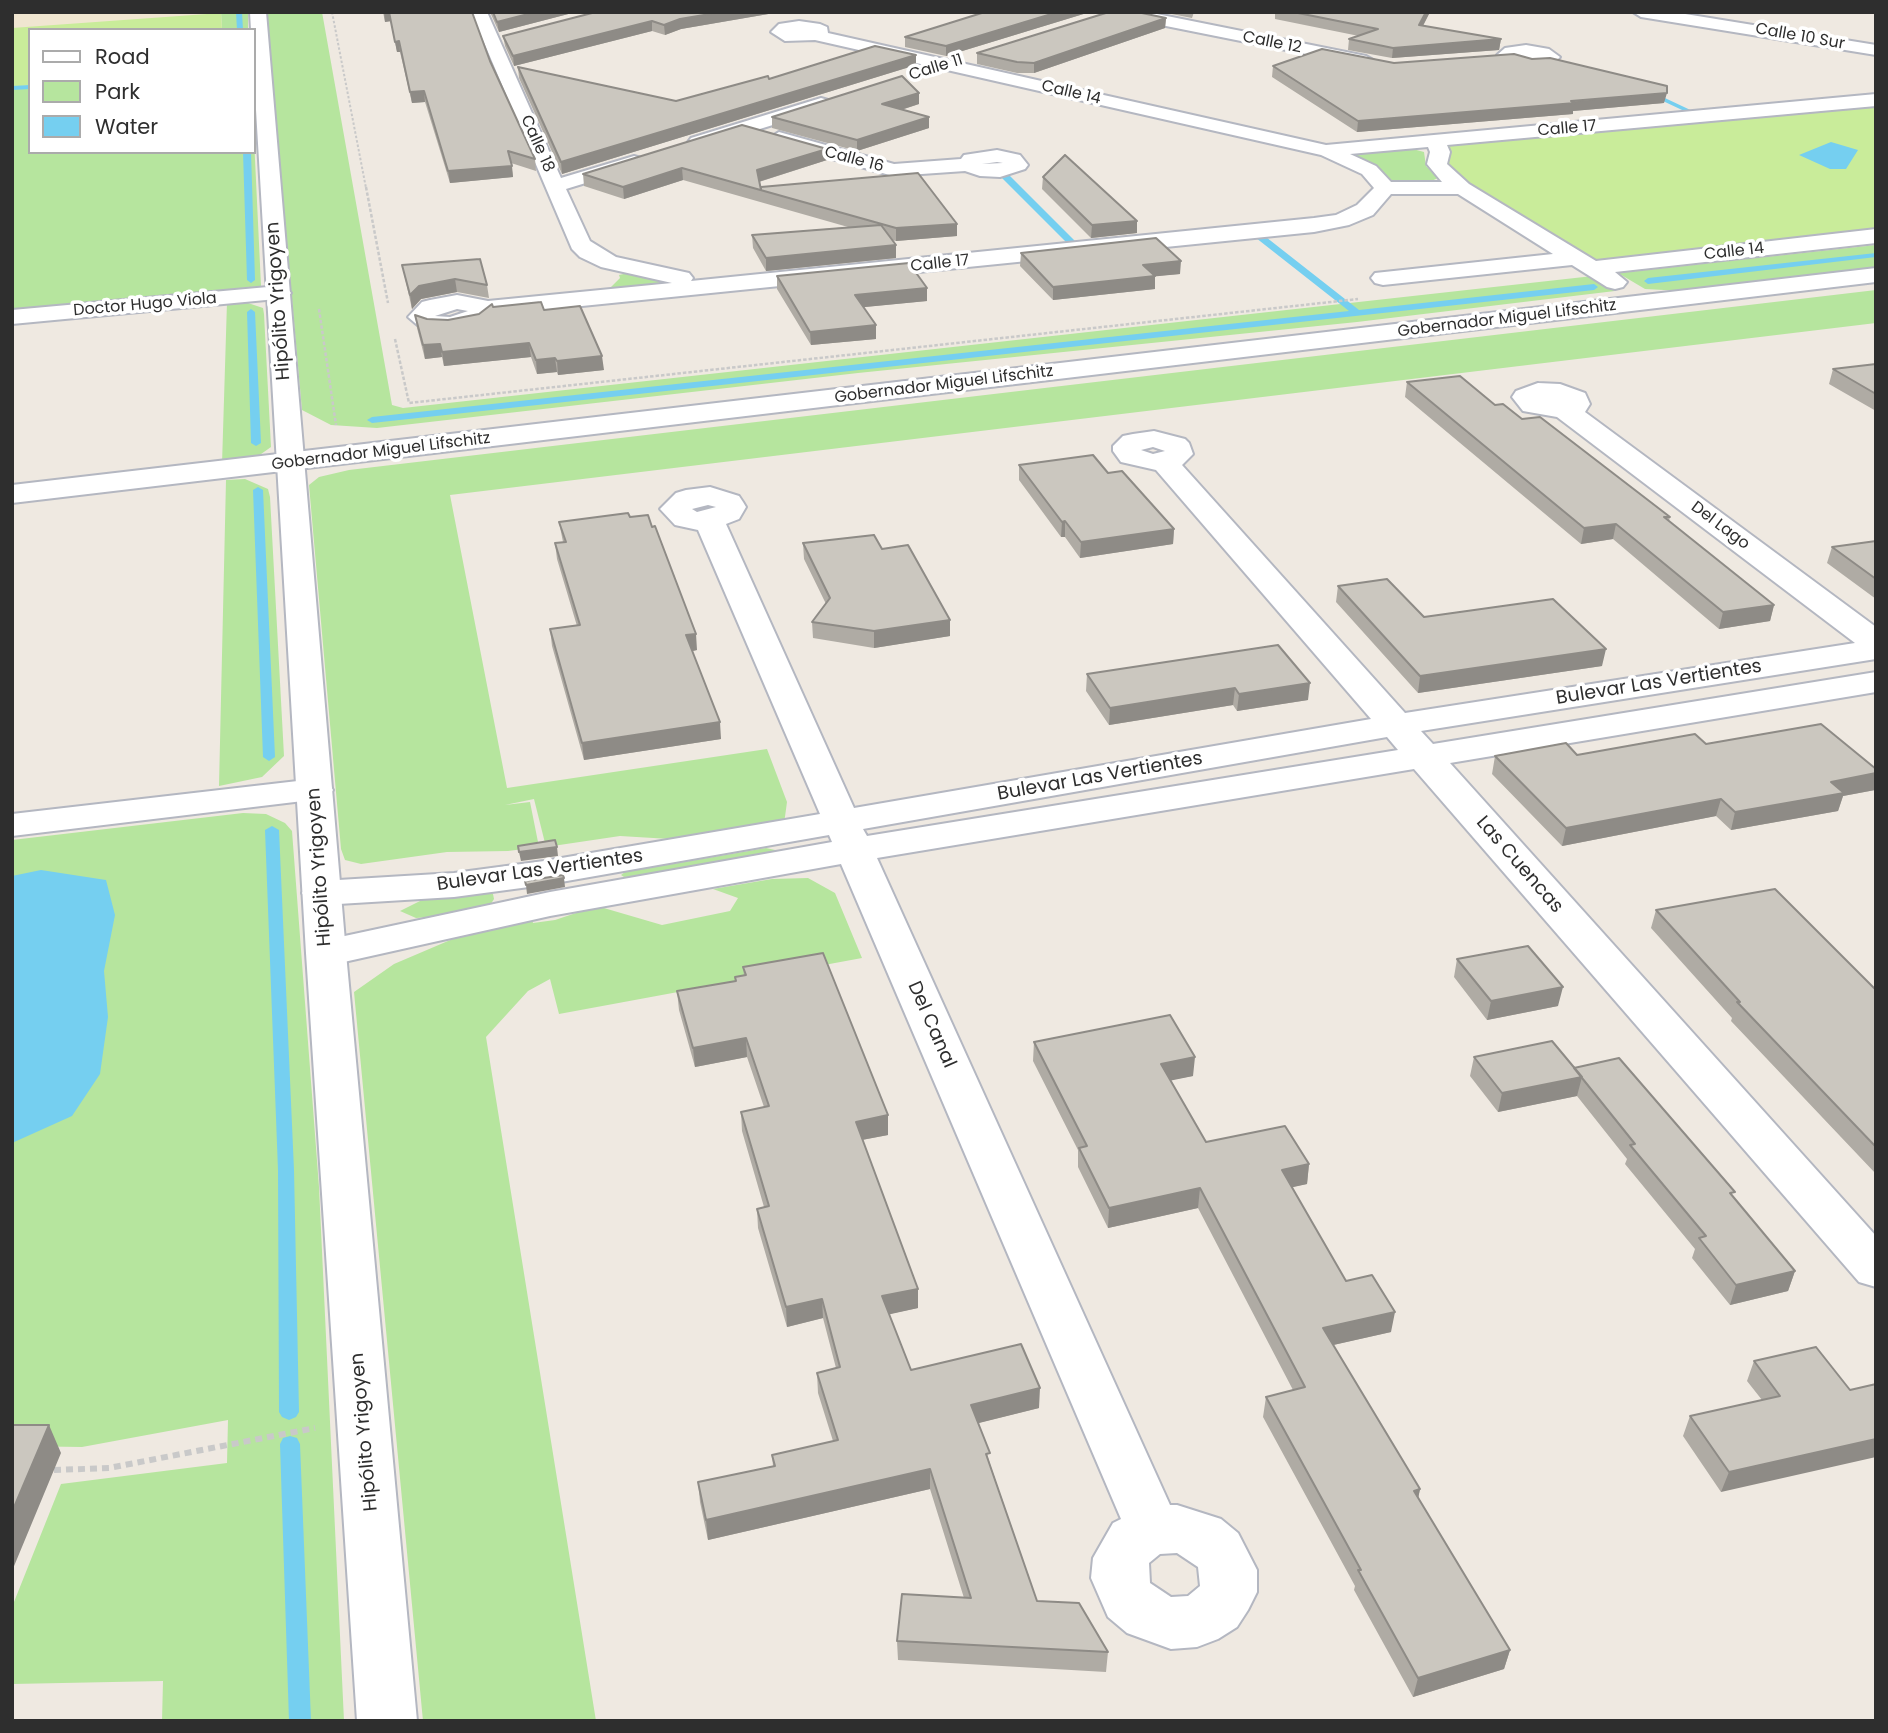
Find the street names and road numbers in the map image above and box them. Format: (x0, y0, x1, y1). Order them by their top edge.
street label: Calle 10 Sur (1754, 20, 1846, 54)
street label: Calle 12 (1241, 28, 1303, 58)
street label: Calle 11 (907, 51, 965, 85)
street label: Calle 14 (1039, 77, 1103, 109)
street label: Calle 18 (516, 112, 558, 176)
street label: Calle 17 (1537, 117, 1597, 141)
street label: Calle 16 (822, 143, 886, 177)
street label: Hipólito Yrigoyen (262, 221, 296, 381)
street label: Calle 14 (1703, 239, 1765, 265)
street label: Calle 17 (910, 251, 970, 277)
street label: Doctor Hugo Viola (72, 289, 218, 321)
street label: Gobernador Miguel Lifschitz (1397, 296, 1617, 342)
street label: Gobernador Miguel Lifschitz (834, 362, 1054, 408)
street label: Gobernador Miguel Lifschitz (271, 429, 491, 475)
street label: Del Lago (1687, 498, 1753, 554)
street label: Bulevar Las Vertientes (1555, 655, 1763, 711)
street label: Bulevar Las Vertientes (996, 748, 1204, 806)
street label: Hipólito Yrigoyen (303, 787, 337, 947)
street label: Las Cuencas (1471, 812, 1567, 918)
street label: Bulevar Las Vertientes (436, 845, 644, 897)
street label: Del Canal (902, 978, 960, 1072)
street label: Hipólito Yrigoyen (347, 1352, 383, 1512)

